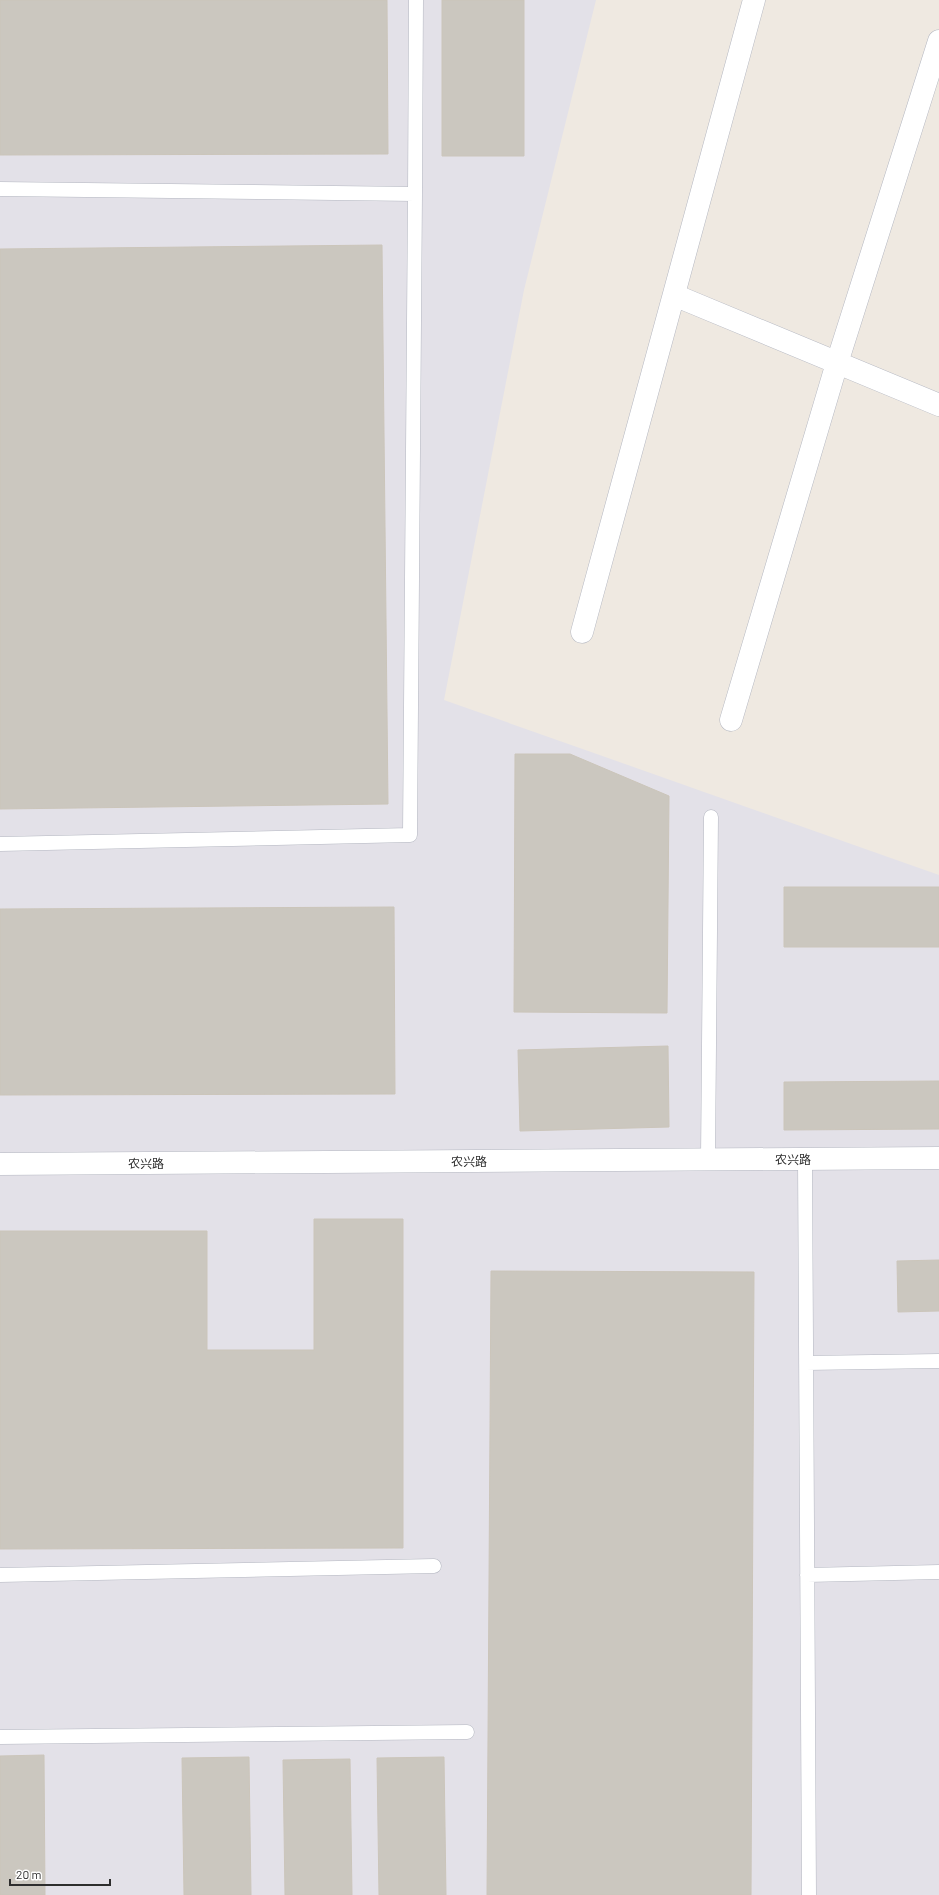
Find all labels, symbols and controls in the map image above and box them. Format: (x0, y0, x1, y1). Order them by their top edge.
street label: 农兴路 (775, 1152, 811, 1166)
street label: 农兴路 (451, 1154, 487, 1168)
street label: 农兴路 (128, 1156, 164, 1170)
scale bar (10, 1861, 110, 1887)
text: 20 m (16, 1867, 42, 1881)

